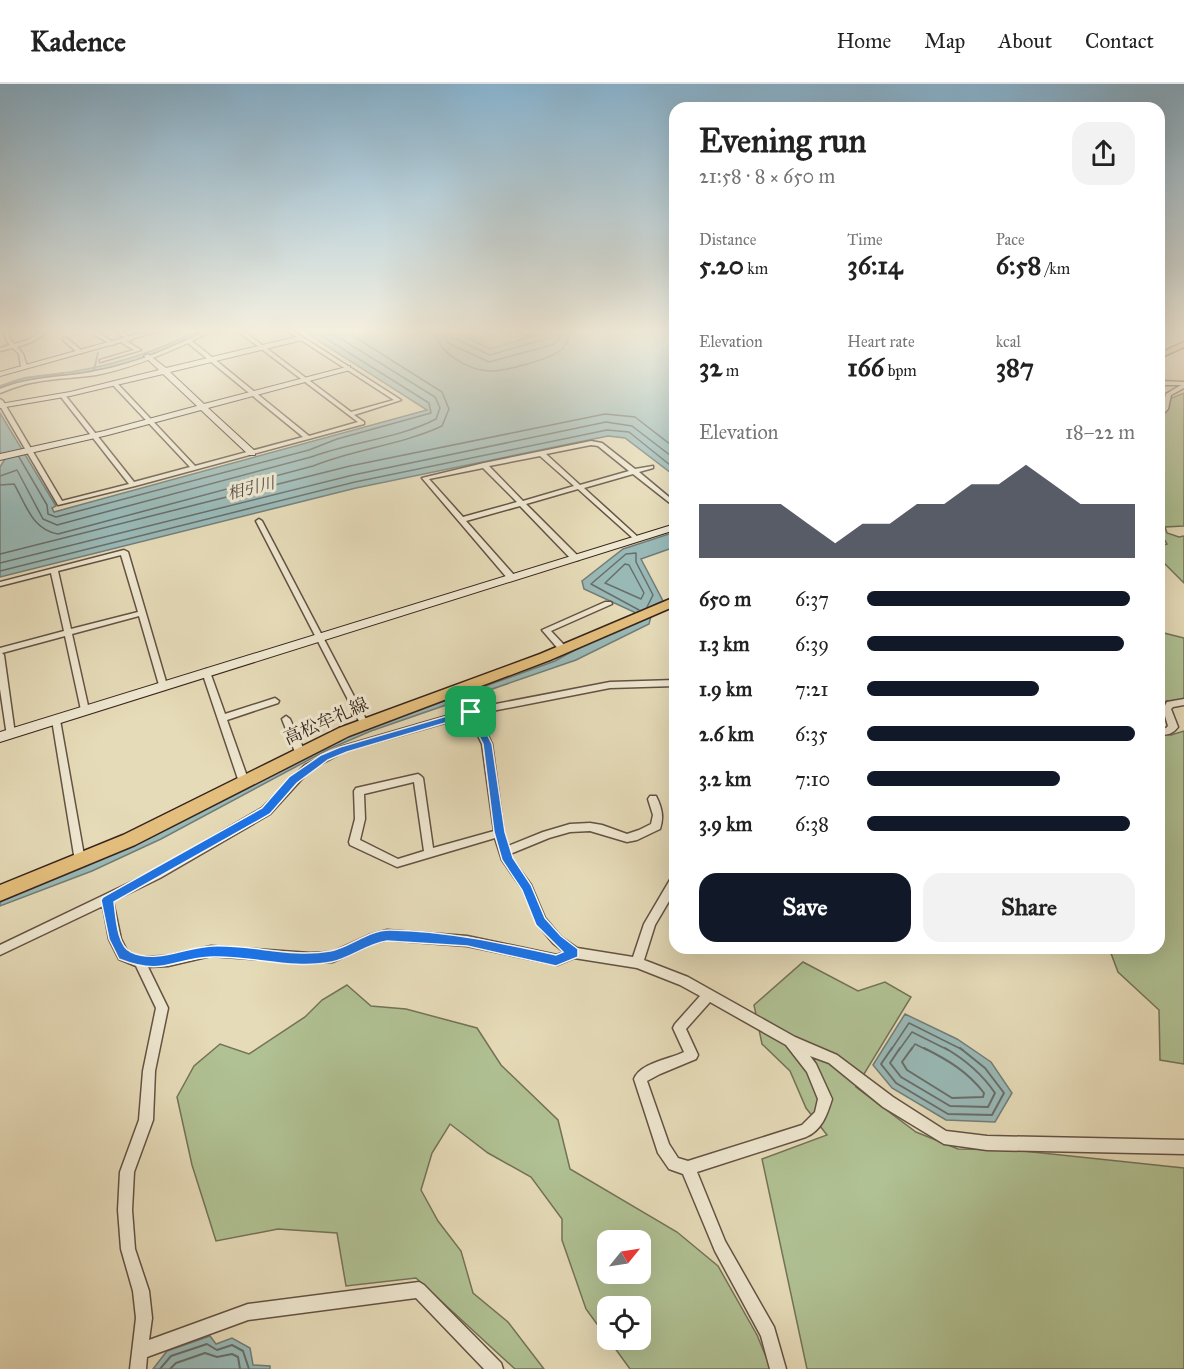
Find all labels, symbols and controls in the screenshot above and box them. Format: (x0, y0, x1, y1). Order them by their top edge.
text: Kadence (30, 24, 126, 59)
text: Home (836, 28, 891, 54)
text: Map (924, 28, 965, 54)
text: About (998, 28, 1052, 54)
text: Contact (1085, 28, 1154, 54)
text: Evening run (699, 121, 866, 161)
button: share (1072, 122, 1135, 185)
text: 21:58 · 8 × 650 m (699, 164, 835, 188)
text: Distance (699, 230, 756, 249)
text: Time (847, 230, 883, 249)
text: Pace (996, 230, 1025, 249)
text: 5.20 (699, 249, 744, 281)
text: 36:14 (847, 249, 902, 281)
text: 6:58 (996, 249, 1041, 281)
text: km (744, 259, 768, 278)
text: /km (1041, 259, 1070, 278)
text: Elevation (699, 332, 763, 351)
text: Heart rate (847, 332, 915, 351)
text: kcal (996, 332, 1021, 351)
text: 32 (699, 351, 722, 383)
text: 166 (847, 351, 884, 383)
text: 387 (996, 351, 1034, 383)
text: m (722, 361, 739, 380)
text: bpm (884, 361, 917, 380)
text: Elevation (699, 420, 778, 444)
text: 18–22 m (1065, 420, 1135, 444)
water label: 相引川 (225, 472, 279, 503)
text: 650 m (699, 587, 751, 611)
text: 6:37 (795, 587, 829, 611)
text: 1.3 km (699, 632, 749, 656)
text: 6:39 (795, 632, 829, 656)
text: 1.9 km (699, 677, 752, 701)
text: 7:21 (795, 677, 828, 701)
pin (445, 686, 496, 737)
street label: 高松牟礼線 (280, 693, 372, 749)
icon: arrive (454, 695, 487, 728)
text: 2.6 km (699, 722, 754, 746)
text: 6:35 (795, 722, 828, 746)
text: 3.2 km (699, 767, 751, 791)
text: 7:10 (795, 767, 830, 791)
text: 3.9 km (699, 812, 752, 836)
text: 6:38 (795, 812, 829, 836)
button: Save (699, 873, 911, 942)
button: Share (923, 873, 1135, 942)
north arrow (597, 1230, 651, 1284)
map controls (597, 1230, 651, 1350)
button: locate (597, 1296, 651, 1350)

